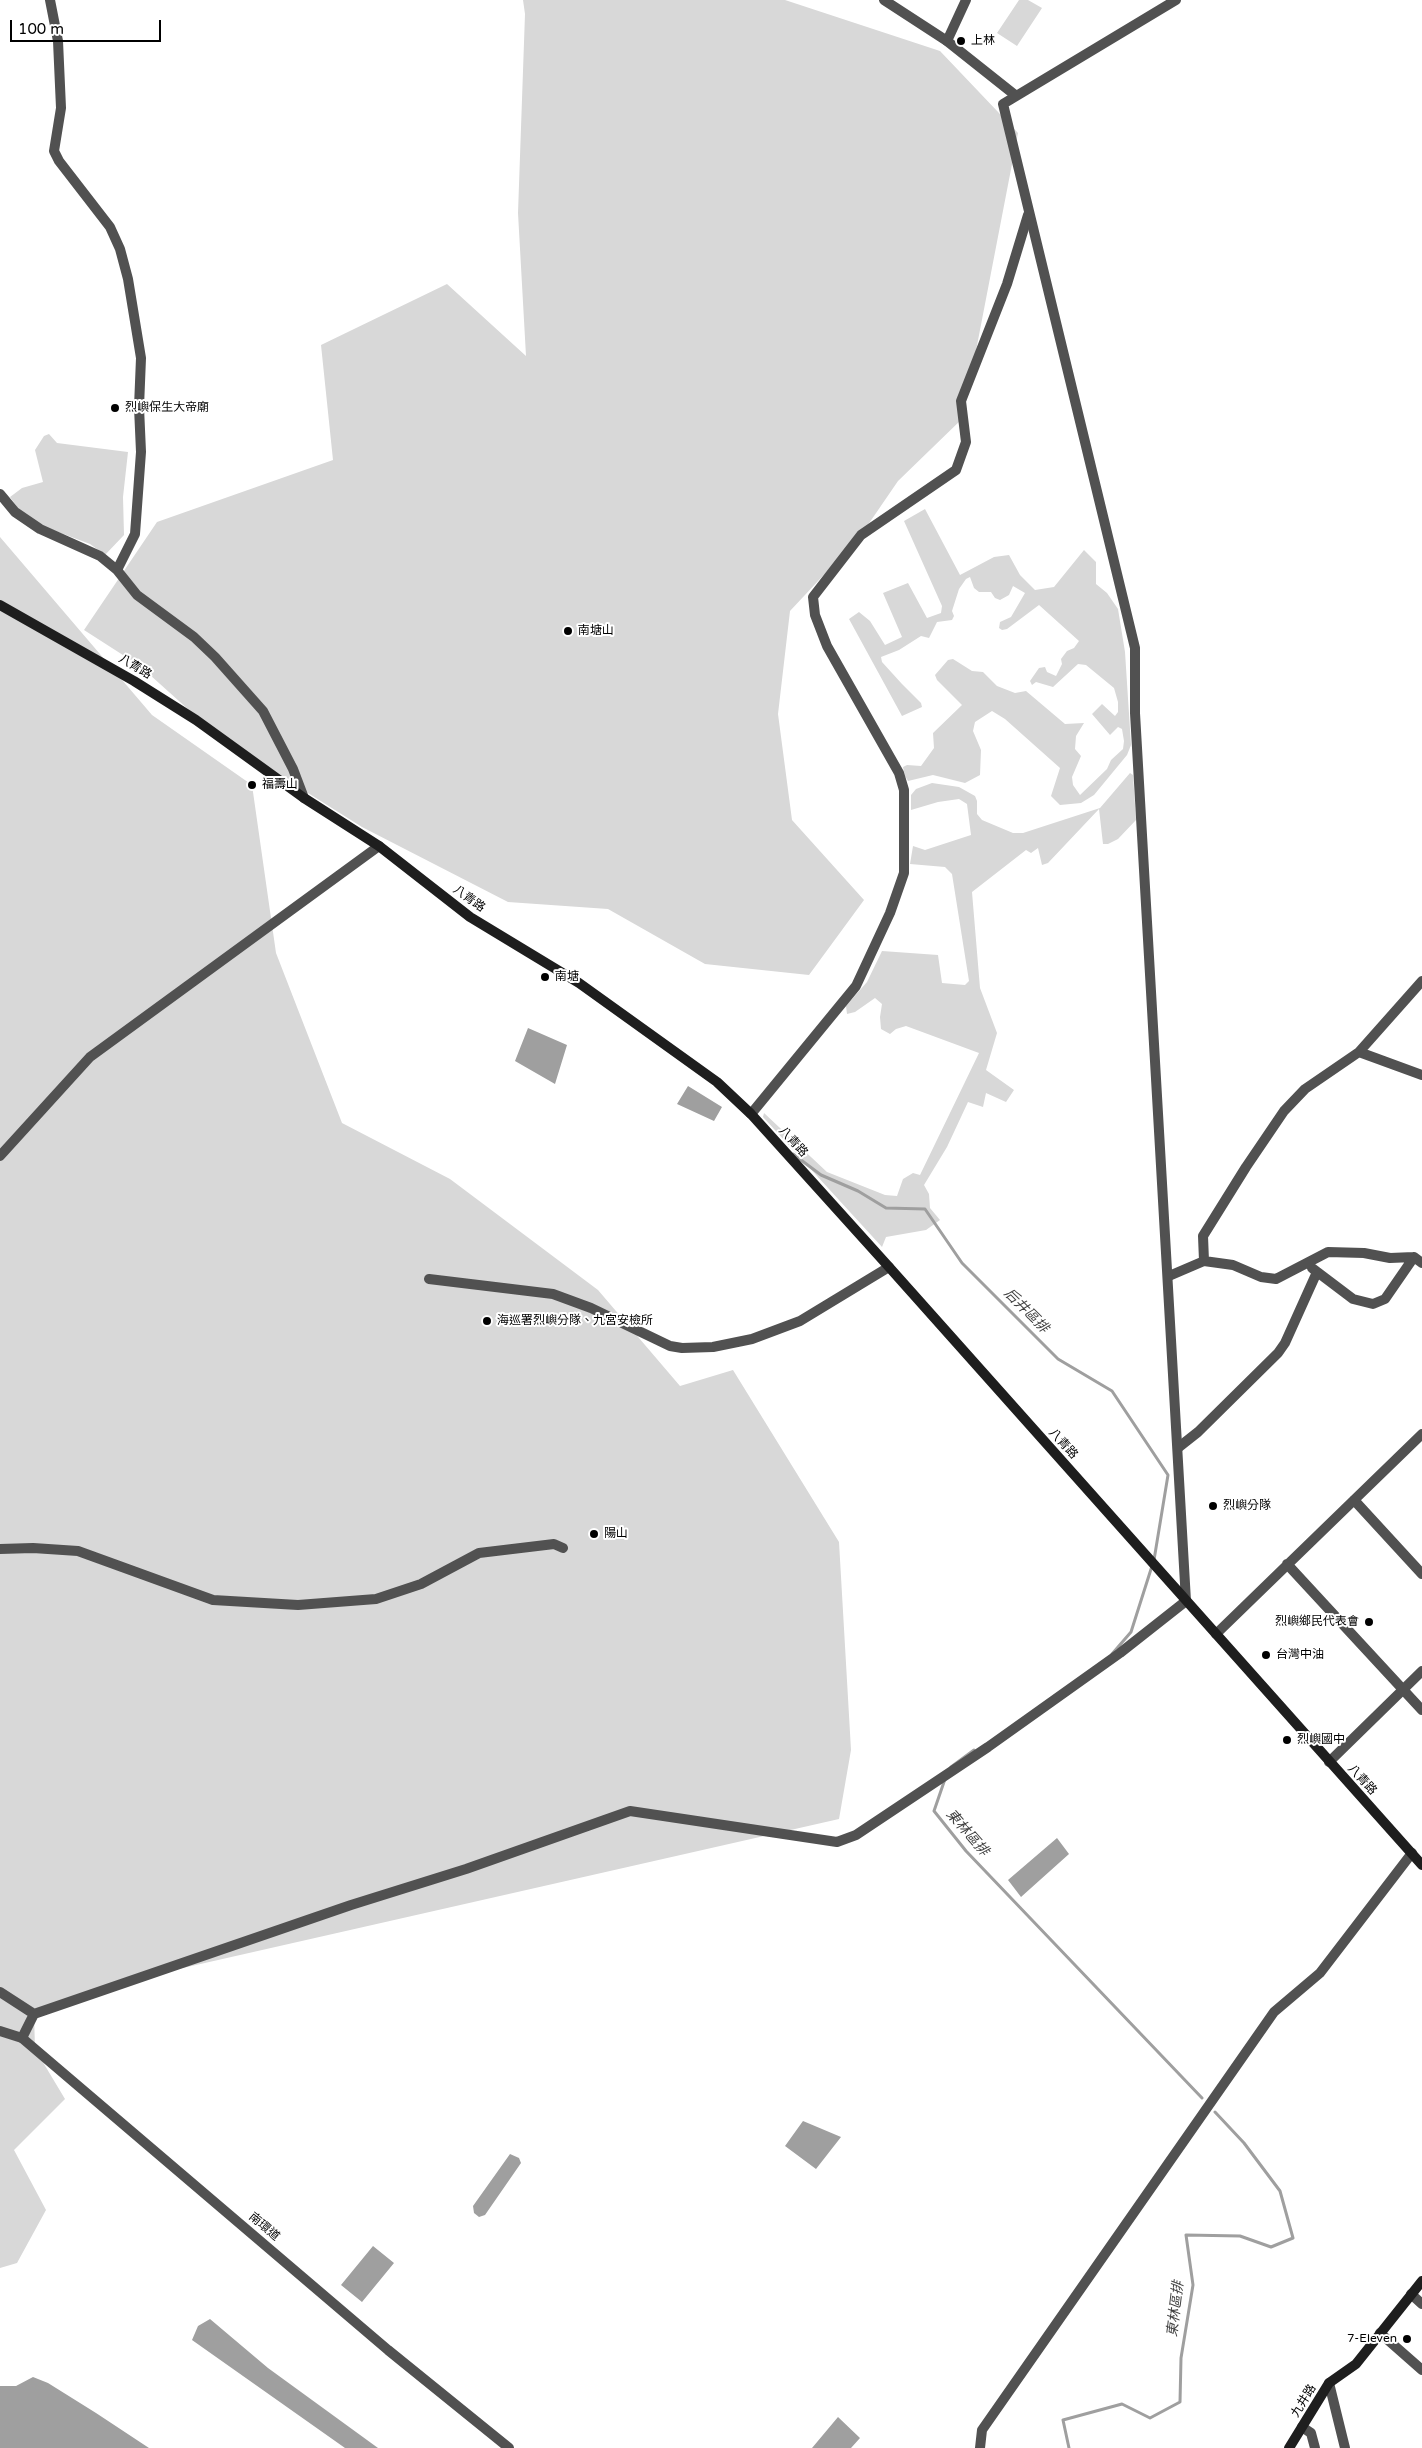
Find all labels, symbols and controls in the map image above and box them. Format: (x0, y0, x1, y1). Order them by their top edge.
scale bar (12, 10, 164, 42)
text: 100 m (18, 20, 64, 38)
place label: 上林 (971, 34, 995, 48)
marker: 上林 (955, 35, 967, 47)
place label: 烈嶼保生大帝廟 (125, 401, 209, 415)
marker: 烈嶼保生大帝廟 (109, 402, 121, 414)
place label: 南塘山 (578, 624, 614, 638)
marker: 南塘山 (562, 625, 574, 637)
street label: 八青路 (116, 652, 154, 682)
place label: 福壽山 (262, 778, 298, 792)
marker: 福壽山 (246, 779, 258, 791)
street label: 八青路 (450, 883, 488, 915)
place label: 南塘 (555, 970, 579, 984)
marker: 南塘 (539, 971, 551, 983)
street label: 八青路 (776, 1124, 810, 1160)
water label: 后井區排 (1000, 1285, 1052, 1337)
place label: 海巡署烈嶼分隊、九宮安檢所 (497, 1314, 653, 1328)
marker: 海巡署烈嶼分隊、九宮安檢所 (481, 1315, 493, 1327)
street label: 八青路 (1046, 1426, 1080, 1462)
place label: 烈嶼分隊 (1223, 1499, 1271, 1513)
marker: 烈嶼分隊 (1207, 1500, 1219, 1512)
place label: 陽山 (604, 1527, 628, 1541)
marker: 陽山 (588, 1528, 600, 1540)
place label: 烈嶼鄉民代表會 (1275, 1615, 1359, 1629)
marker: 烈嶼鄉民代表會 (1363, 1616, 1375, 1628)
place label: 台灣中油 (1276, 1648, 1324, 1662)
marker: 台灣中油 (1260, 1649, 1272, 1661)
place label: 烈嶼國中 (1297, 1733, 1345, 1747)
marker: 烈嶼國中 (1281, 1734, 1293, 1746)
street label: 八青路 (1345, 1762, 1379, 1798)
water label: 東林區排 (942, 1806, 992, 1860)
street label: 南環道 (246, 2210, 282, 2244)
water label: 東林區排 (1164, 2280, 1188, 2338)
place label: 7-Eleven (1347, 2332, 1397, 2346)
marker: 7-Eleven (1401, 2333, 1413, 2345)
street label: 九井路 (1288, 2382, 1320, 2420)

